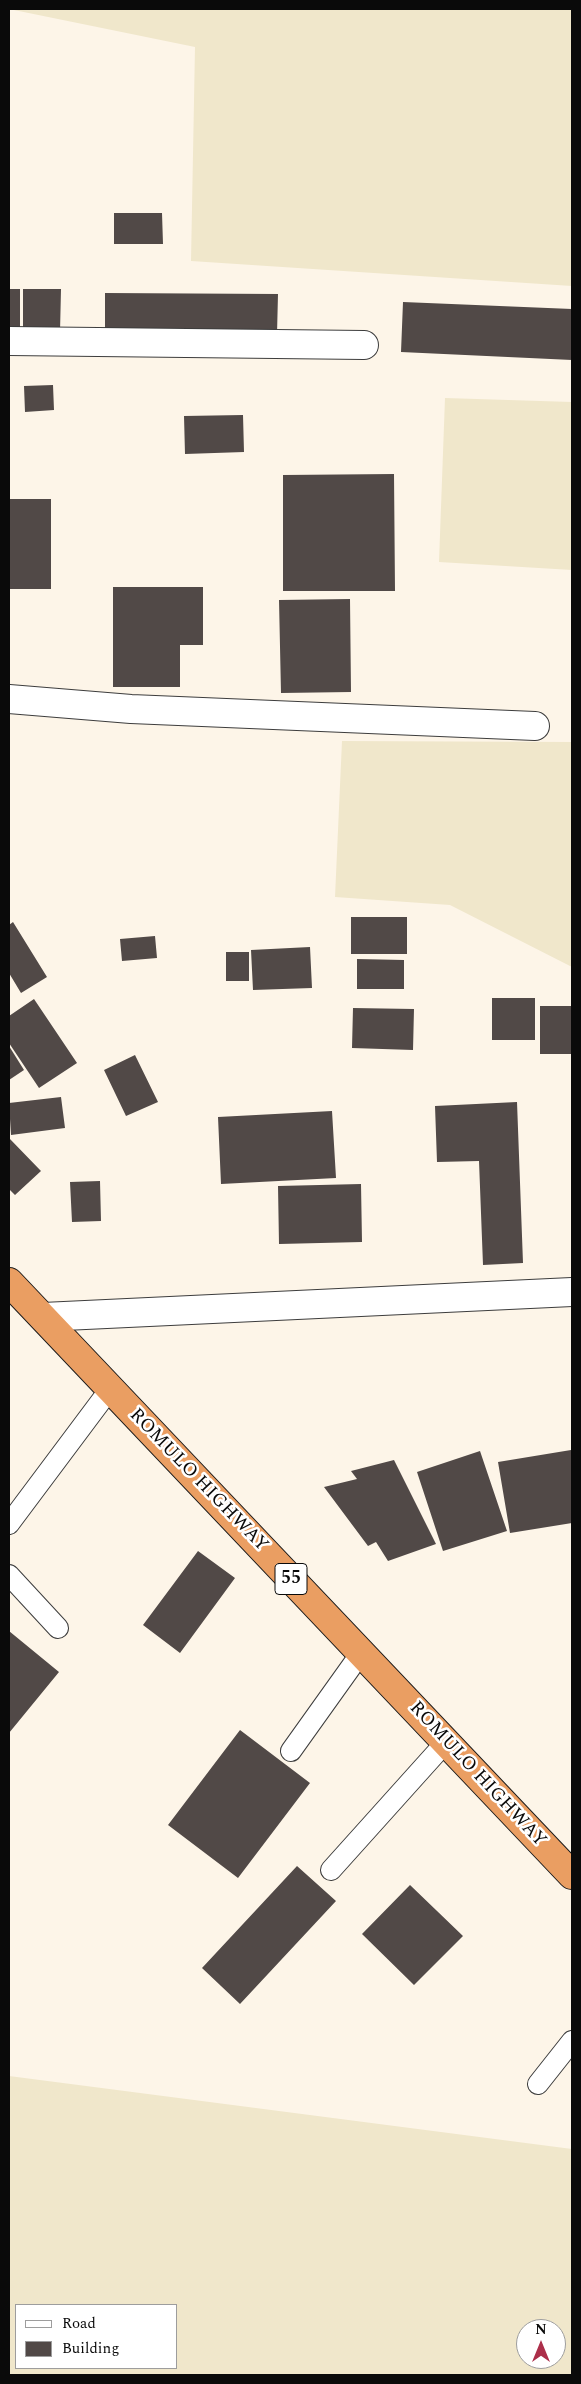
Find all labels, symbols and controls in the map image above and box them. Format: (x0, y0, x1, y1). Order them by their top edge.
street label: ROMULO HIGHWAY (124, 1405, 272, 1557)
road number: 55 (275, 1564, 307, 1595)
street label: ROMULO HIGHWAY (404, 1698, 550, 1852)
legend (15, 2304, 178, 2369)
text: Road (62, 2312, 96, 2335)
north arrow (516, 2319, 566, 2369)
text: N (535, 2319, 547, 2340)
text: Building (62, 2337, 119, 2360)

